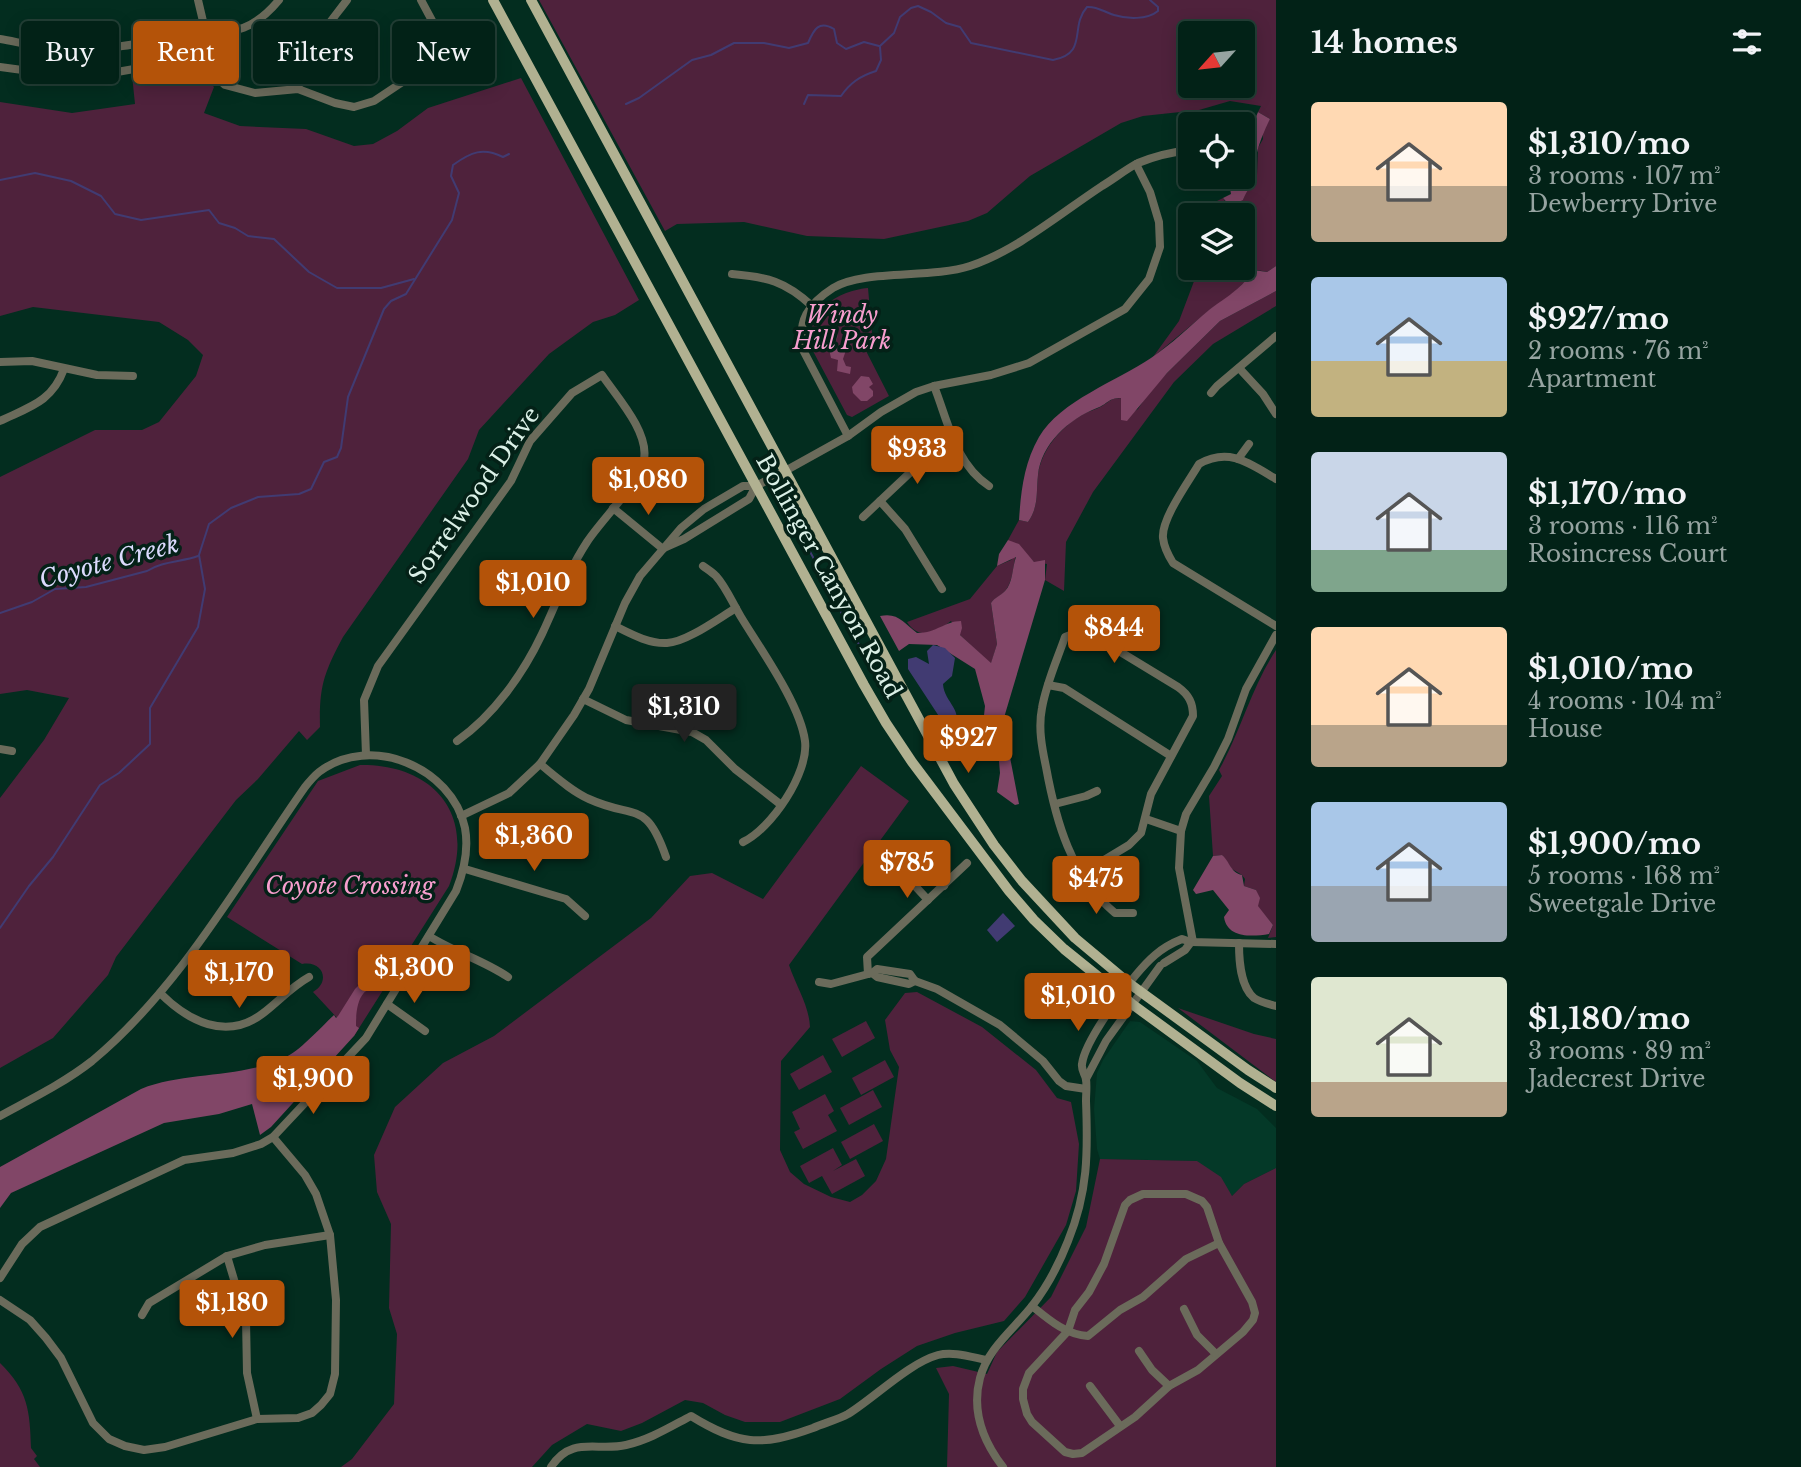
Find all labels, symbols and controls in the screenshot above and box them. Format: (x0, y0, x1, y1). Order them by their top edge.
chip: Buy (21, 21, 119, 84)
chip: Rent (133, 21, 239, 84)
chip: Filters (253, 21, 378, 84)
chip: New (392, 21, 495, 84)
north arrow (1178, 21, 1255, 98)
map controls (1178, 21, 1255, 280)
icon: filters (1728, 23, 1766, 61)
text: 14 homes (1311, 24, 1458, 61)
button: locate (1178, 112, 1255, 189)
text: $1,310/mo (1528, 125, 1690, 162)
icon: home (1367, 130, 1451, 214)
text: 3 rooms · 107 m² (1528, 162, 1721, 190)
text: Dewberry Drive (1528, 190, 1717, 218)
button: layers (1178, 203, 1255, 280)
text: $927/mo (1528, 300, 1669, 337)
park label: Windy Hill Park (792, 301, 891, 355)
icon: home (1367, 305, 1451, 389)
text: 2 rooms · 76 m² (1528, 337, 1709, 365)
text: Apartment (1528, 365, 1656, 393)
street label: Sorrelwood Drive (403, 401, 545, 589)
pin: $933 (876, 426, 958, 486)
text: $933 (887, 435, 947, 463)
street label: Bollinger Canyon Road (750, 449, 908, 703)
pin: $1,080 (591, 458, 705, 517)
text: $1,080 (608, 466, 688, 494)
text: $1,170/mo (1528, 475, 1687, 512)
icon: home (1367, 480, 1451, 564)
text: 3 rooms · 116 m² (1528, 512, 1718, 540)
water label: Coyote Creek (36, 529, 182, 594)
text: Rosincress Court (1528, 540, 1727, 568)
pin: $1,010 (476, 560, 590, 620)
text: $1,010 (495, 569, 571, 597)
pin: $844 (1073, 606, 1155, 665)
text: $844 (1084, 614, 1144, 642)
text: $1,010/mo (1528, 650, 1693, 687)
icon: home (1367, 655, 1451, 739)
pin: $1,310 (627, 684, 741, 744)
text: 4 rooms · 104 m² (1528, 687, 1722, 715)
text: $1,310 (648, 693, 720, 721)
text: House (1528, 715, 1603, 743)
pin: $927 (927, 716, 1009, 775)
text: $927 (939, 724, 997, 752)
pin: $1,360 (477, 814, 591, 873)
text: $1,360 (495, 822, 573, 850)
text: $1,900/mo (1528, 825, 1701, 862)
icon: home (1367, 830, 1451, 914)
pin: $785 (866, 841, 948, 900)
text: $785 (880, 849, 934, 877)
pin: $475 (1055, 856, 1137, 916)
text: 5 rooms · 168 m² (1528, 862, 1720, 890)
text: $475 (1068, 865, 1124, 893)
park label: Coyote Crossing (265, 872, 436, 900)
text: Sweetgale Drive (1528, 890, 1716, 918)
pin: $1,300 (357, 946, 471, 1005)
pin: $1,170 (182, 950, 296, 1010)
text: $1,300 (374, 954, 454, 982)
text: $1,170 (204, 959, 274, 987)
pin: $1,010 (1021, 974, 1135, 1033)
text: $1,010 (1040, 982, 1116, 1010)
text: $1,180/mo (1528, 1000, 1690, 1037)
icon: home (1367, 1005, 1451, 1089)
text: 3 rooms · 89 m² (1528, 1037, 1711, 1065)
pin: $1,900 (256, 1056, 370, 1116)
text: $1,900 (272, 1065, 354, 1093)
text: Jadecrest Drive (1528, 1065, 1705, 1093)
pin: $1,180 (175, 1280, 289, 1340)
text: $1,180 (196, 1289, 268, 1317)

